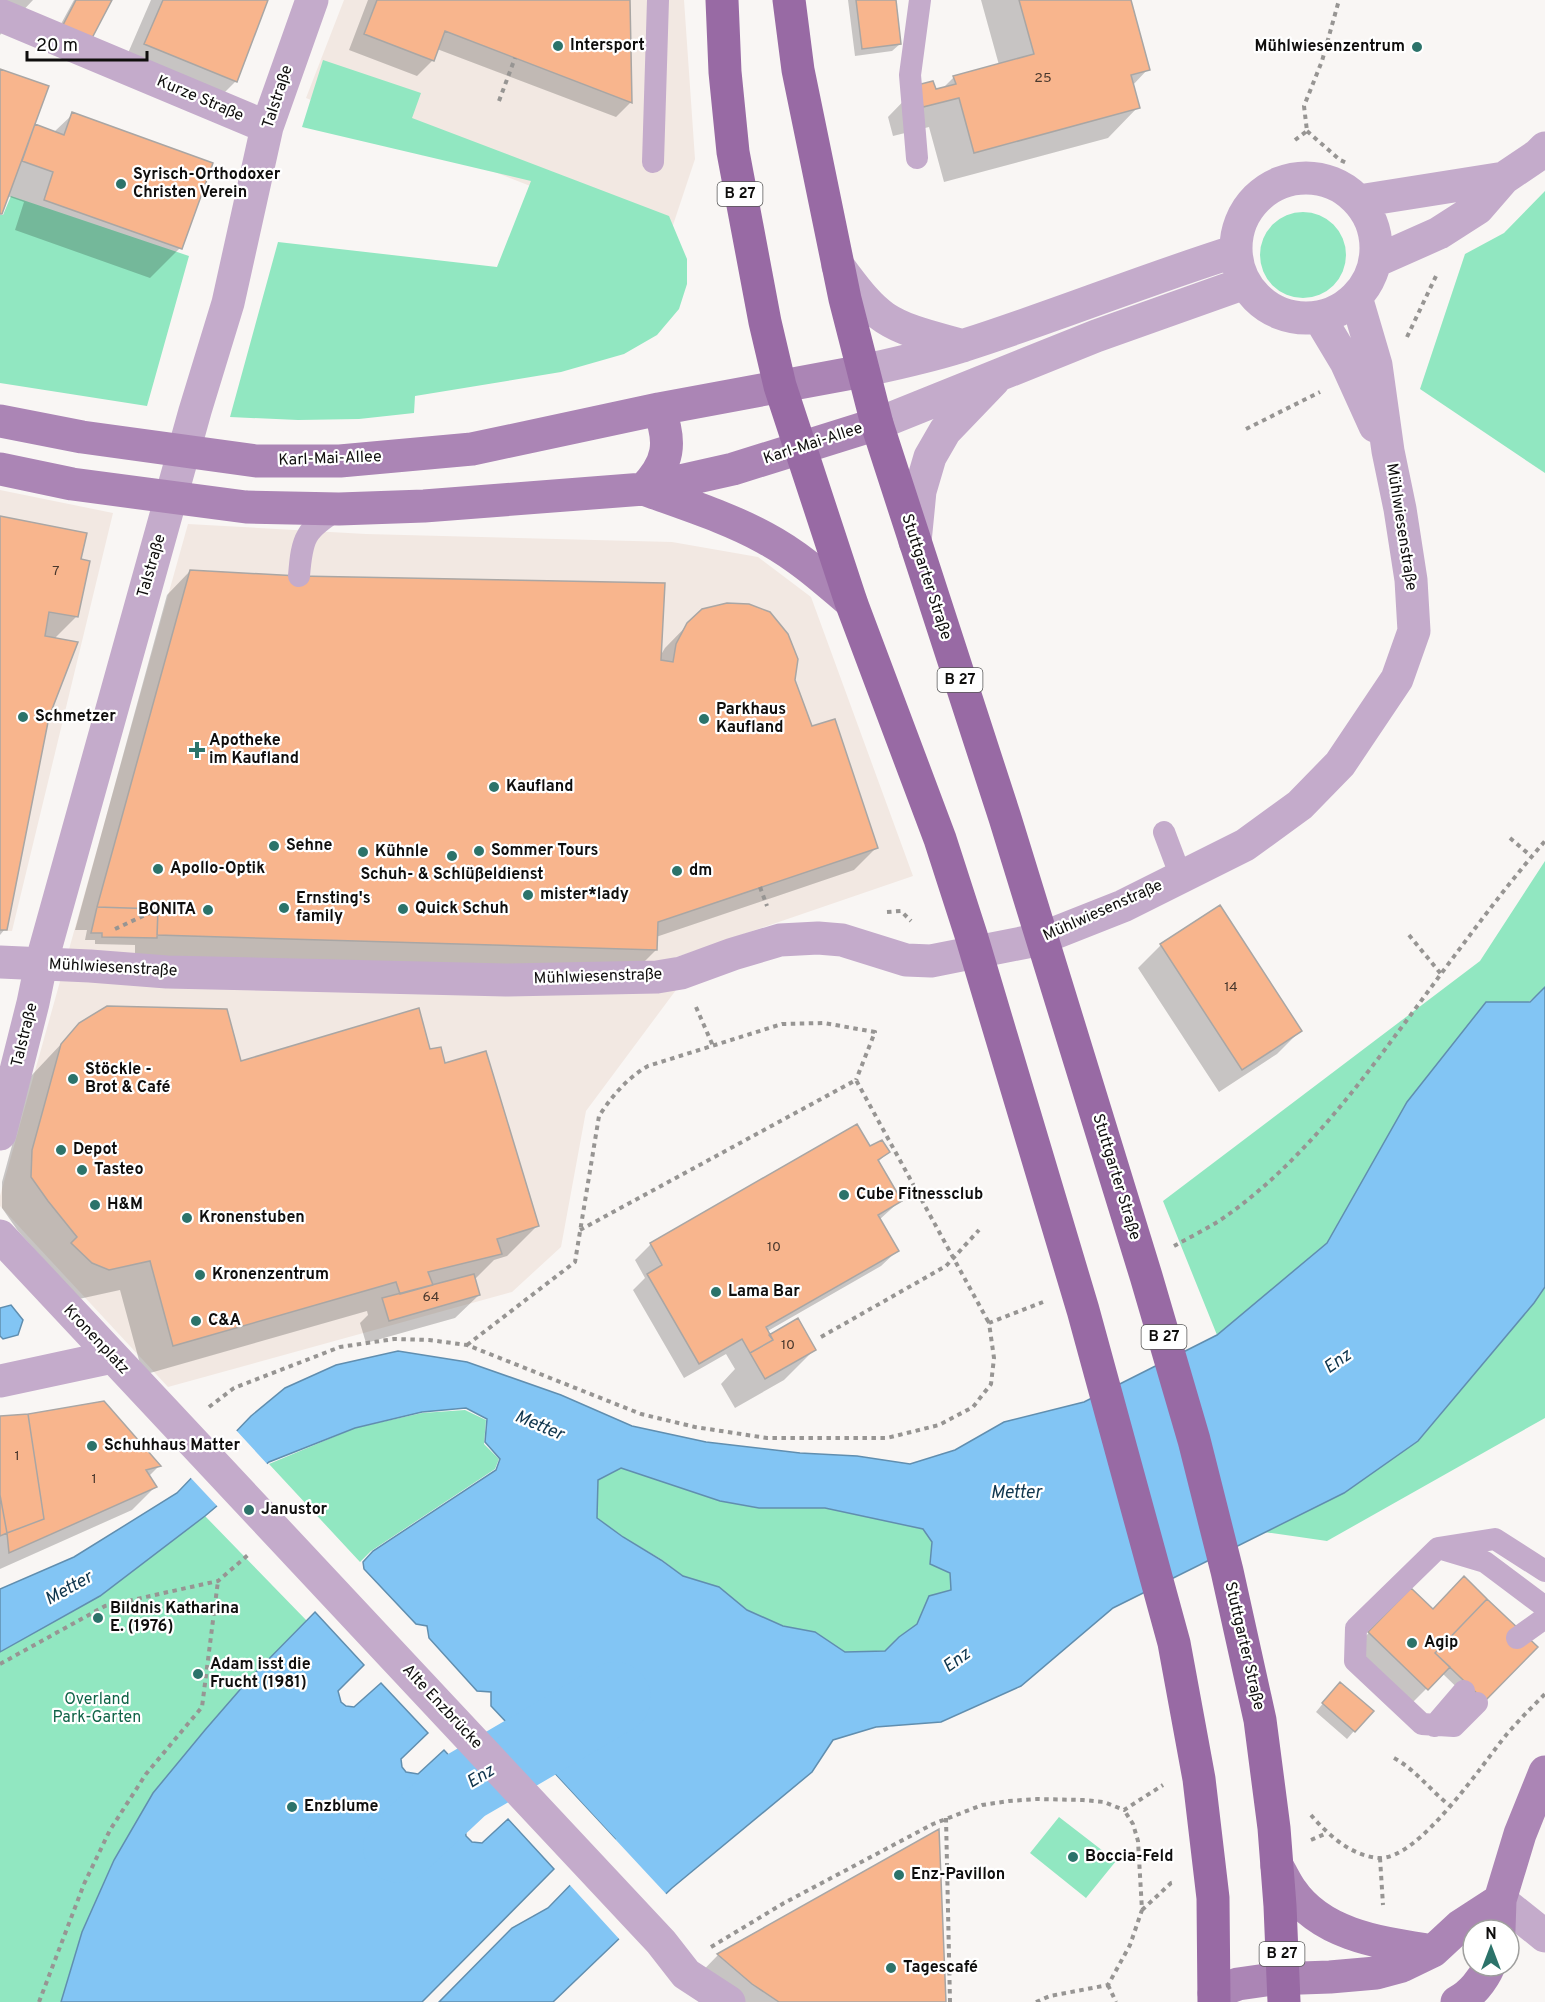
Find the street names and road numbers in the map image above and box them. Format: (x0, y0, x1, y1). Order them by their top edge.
street label: Talstraße (258, 63, 298, 131)
street label: Kurze Straße (153, 72, 247, 126)
road number: B 27 (718, 182, 762, 206)
street label: Karl-Mai-Allee (761, 419, 865, 469)
street label: Karl-Mai-Allee (278, 447, 382, 471)
street label: Mühlwiesenstraße (1381, 462, 1421, 592)
street label: Stuttgarter Straße (896, 512, 956, 642)
street label: Talstraße (133, 532, 171, 600)
road number: B 27 (938, 668, 982, 692)
street label: Mühlwiesenstraße (1040, 876, 1166, 946)
street label: Mühlwiesenstraße (48, 955, 178, 981)
street label: Mühlwiesenstraße (533, 965, 663, 989)
street label: Talstraße (7, 1001, 43, 1069)
street label: Stuttgarter Straße (1087, 1111, 1145, 1243)
street label: Kronenplatz (59, 1301, 133, 1379)
road number: B 27 (1142, 1325, 1186, 1349)
street label: Stuttgarter Straße (1219, 1580, 1269, 1712)
street label: Alte Enzbrücke (398, 1660, 486, 1754)
road number: B 27 (1260, 1942, 1304, 1966)

